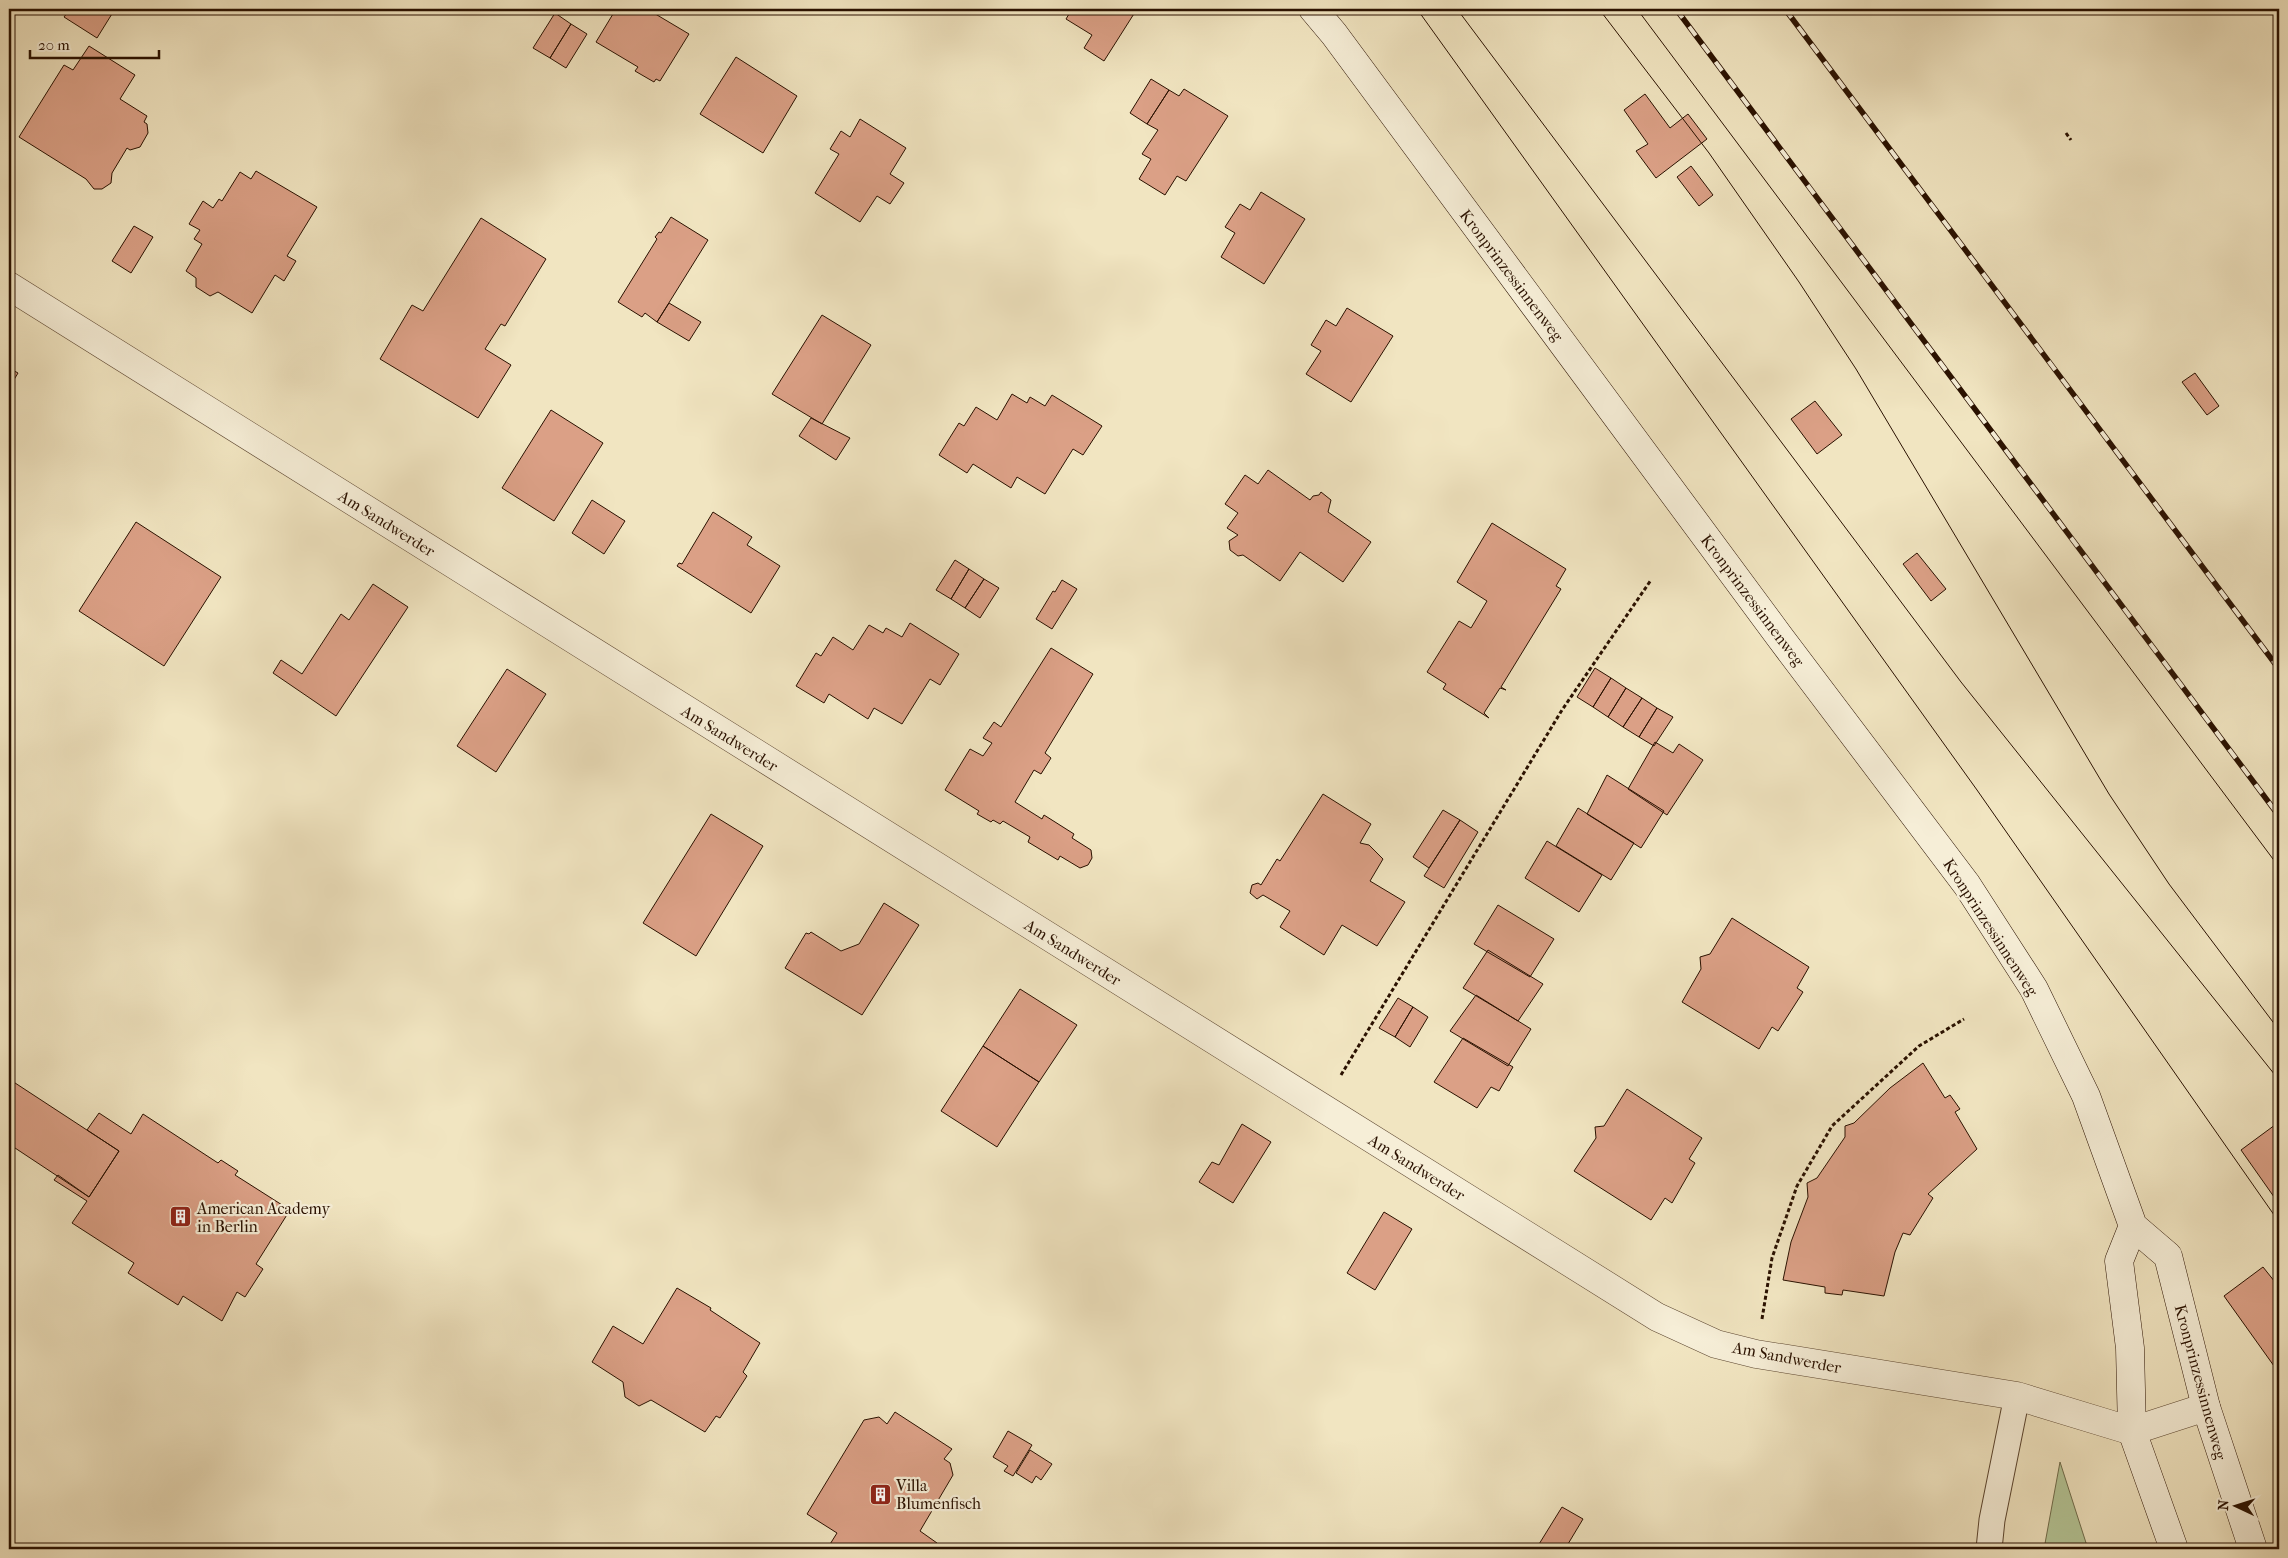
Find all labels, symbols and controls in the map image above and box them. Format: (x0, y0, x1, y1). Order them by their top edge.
scale bar (30, 28, 159, 60)
text: 20 m (38, 36, 70, 54)
street label: Kronprinzessinnenweg (1456, 206, 1568, 345)
street label: Am Sandwerder (334, 486, 439, 561)
street label: Kronprinzessinnenweg (1697, 531, 1809, 670)
street label: Am Sandwerder (677, 701, 782, 776)
street label: Kronprinzessinnenweg (1939, 855, 2042, 1000)
street label: Am Sandwerder (1020, 915, 1125, 990)
street label: Am Sandwerder (1364, 1130, 1469, 1205)
place label: American Academy in Berlin (196, 1199, 330, 1236)
building icon: American Academy in Berlin (169, 1205, 193, 1229)
street label: Kronprinzessinnenweg (2171, 1302, 2231, 1462)
street label: Am Sandwerder (1730, 1337, 1843, 1377)
place label: Villa Blumenfisch (895, 1476, 981, 1513)
north arrow (2210, 1480, 2260, 1530)
building icon: Villa Blumenfisch (868, 1482, 892, 1506)
text: N (2215, 1499, 2232, 1511)

